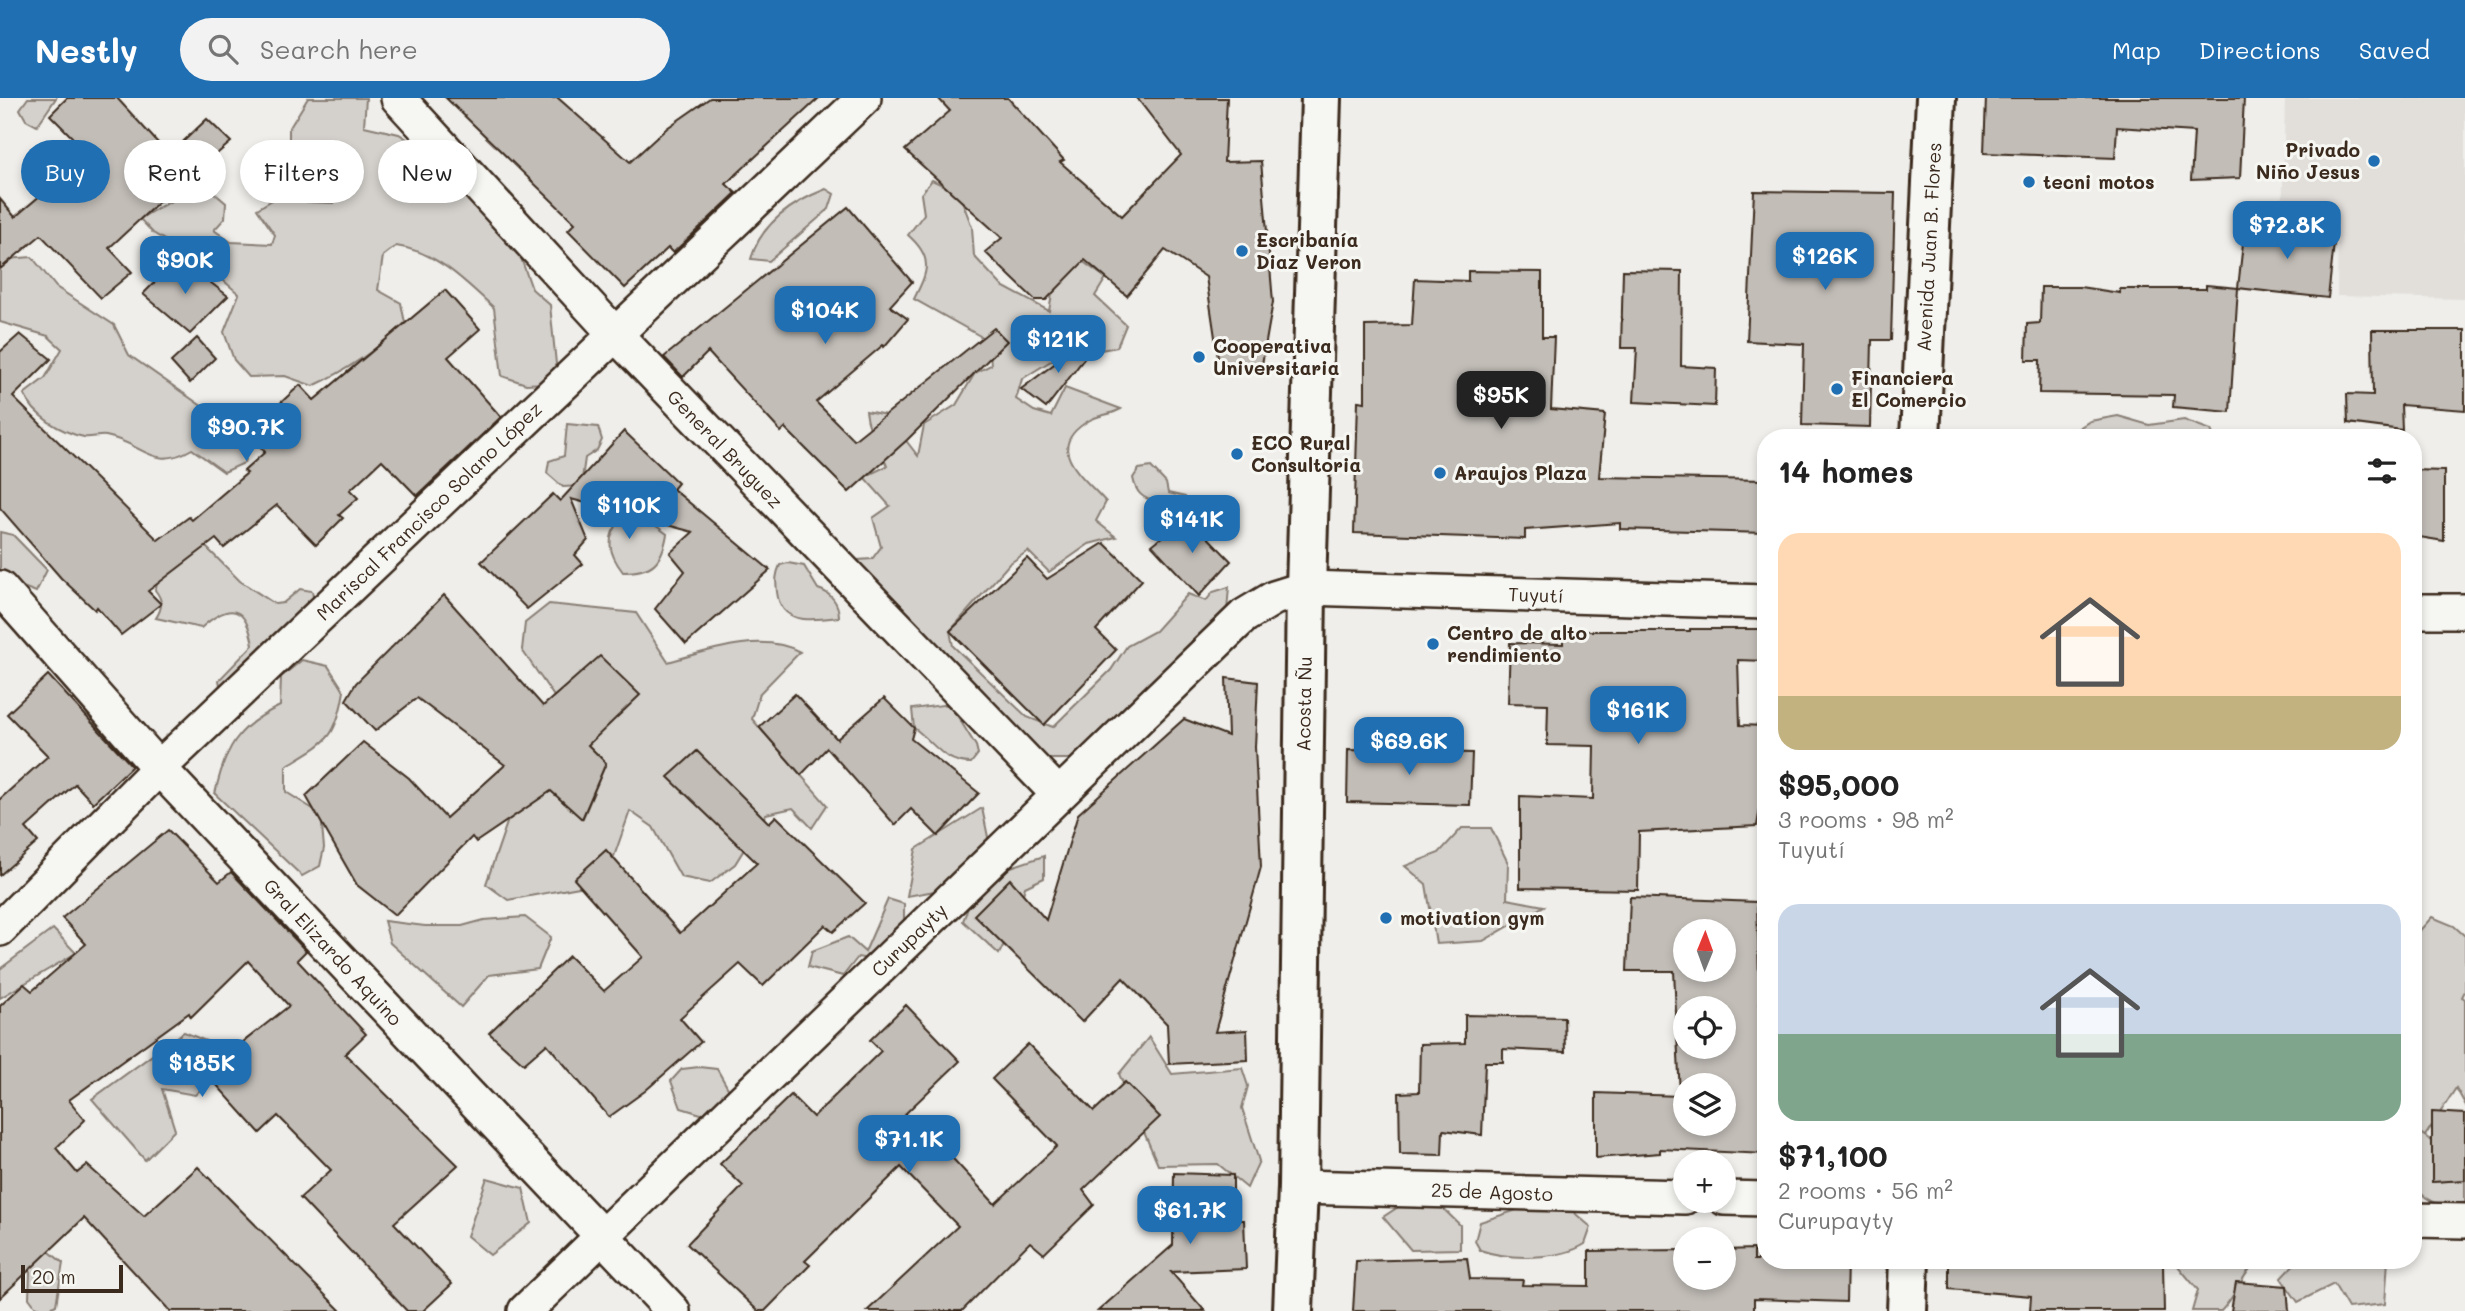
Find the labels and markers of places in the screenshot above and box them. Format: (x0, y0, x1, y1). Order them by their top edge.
place label: Privado Niño Jesus (2256, 137, 2360, 184)
marker: Privado Niño Jesus (2366, 153, 2382, 169)
place label: tecni motos (2043, 169, 2154, 194)
marker: tecni motos (2021, 174, 2037, 190)
pin: $72.8K (2230, 202, 2344, 261)
place label: Escribanía Diaz Veron (1256, 227, 1362, 274)
pin: $126K (1776, 232, 1874, 292)
pin: $90K (144, 236, 226, 296)
marker: Escribanía Diaz Veron (1234, 243, 1250, 259)
pin: $104K (776, 286, 874, 346)
pin: $121K (1009, 316, 1107, 375)
place label: Cooperativa Universitaria (1213, 333, 1339, 380)
marker: Cooperativa Universitaria (1191, 349, 1207, 365)
place label: Financiera El Comercio (1851, 365, 1966, 412)
pin: $95K (1460, 372, 1542, 431)
marker: Financiera El Comercio (1829, 381, 1845, 397)
pin: $90.7K (189, 404, 303, 463)
place label: ECO Rural Consultoria (1251, 430, 1361, 477)
marker: ECO Rural Consultoria (1229, 446, 1245, 462)
place label: Araujos Plaza (1454, 460, 1587, 485)
marker: Araujos Plaza (1432, 465, 1448, 481)
pin: $110K (580, 482, 678, 541)
pin: $141K (1143, 496, 1241, 555)
place label: Centro de alto rendimiento (1447, 620, 1587, 667)
marker: Centro de alto rendimiento (1425, 636, 1441, 652)
pin: $161K (1589, 686, 1687, 746)
pin: $69.6K (1352, 718, 1466, 777)
place label: motivation gym (1400, 905, 1544, 930)
marker: motivation gym (1378, 910, 1394, 926)
pin: $185K (153, 1040, 251, 1099)
pin: $71.1K (852, 1116, 966, 1175)
pin: $61.7K (1133, 1186, 1247, 1246)

